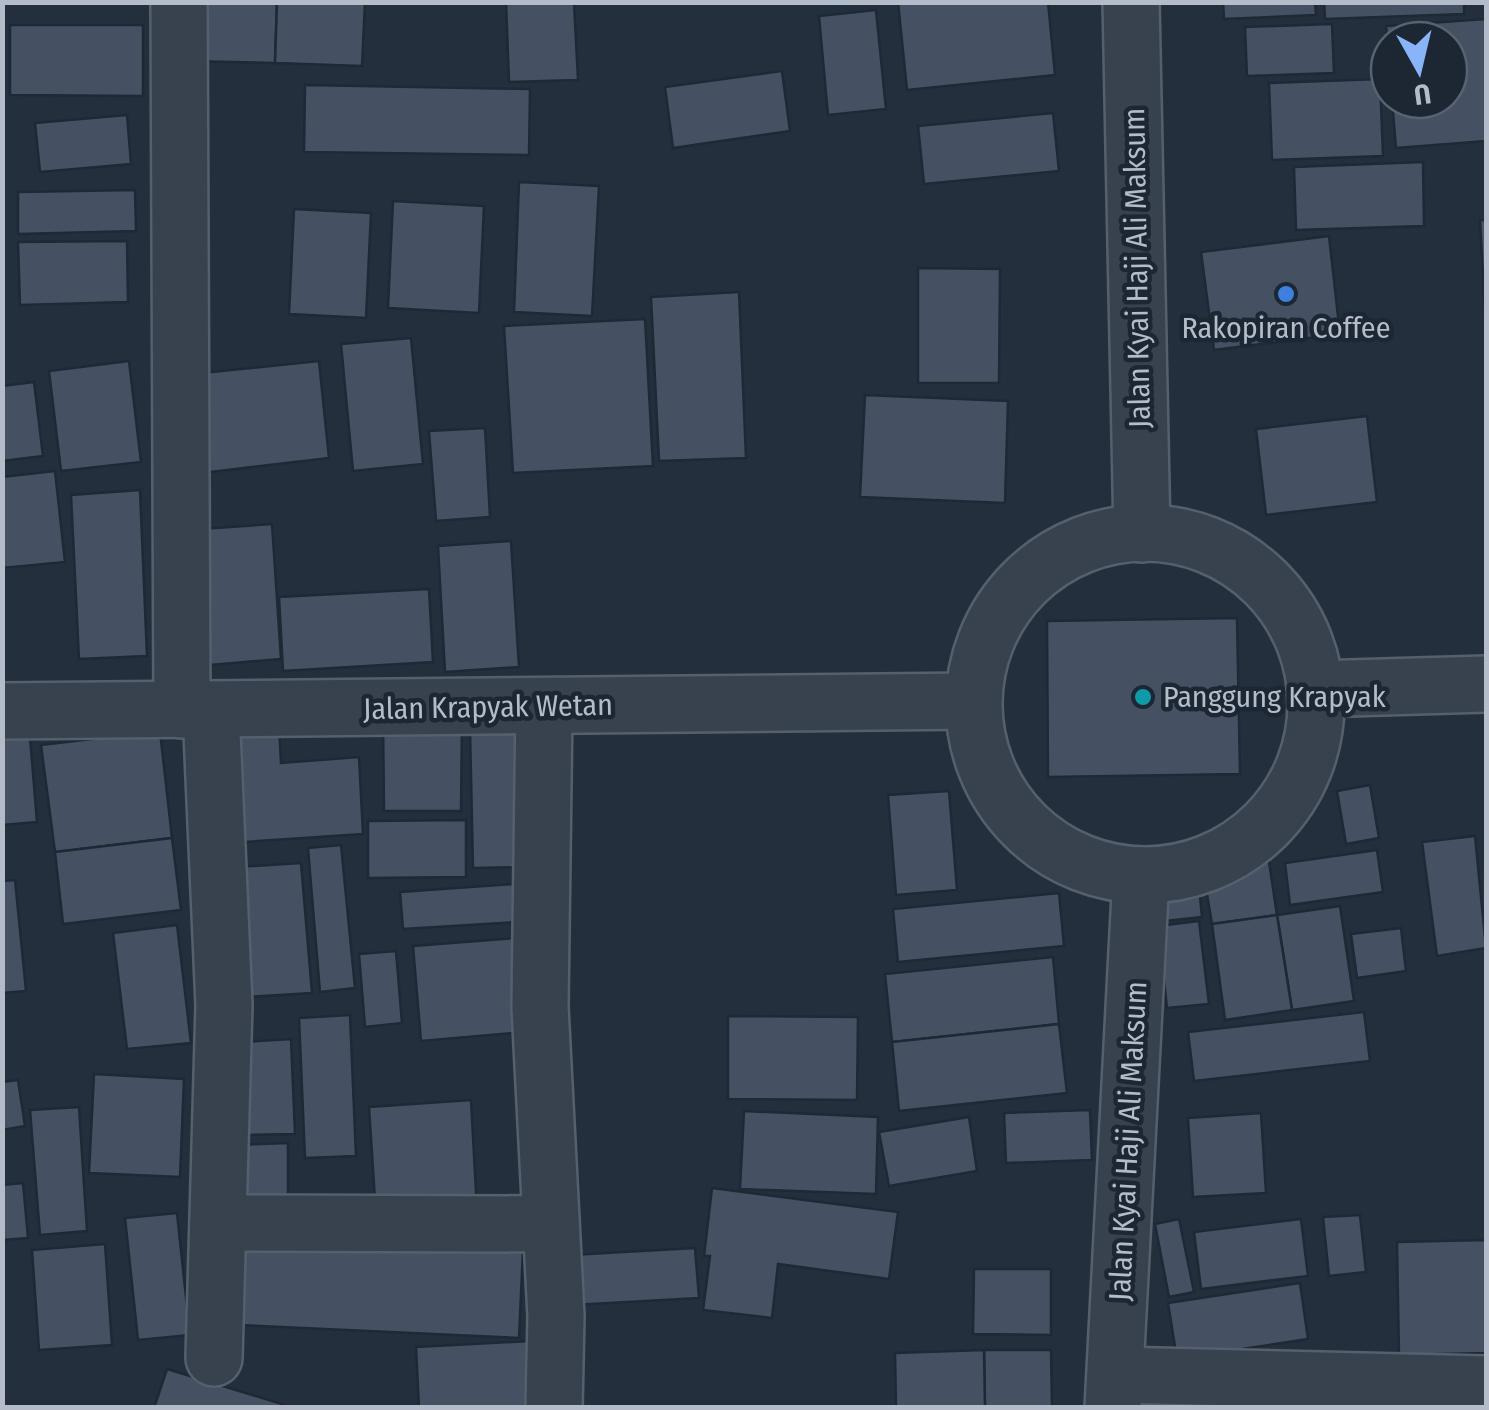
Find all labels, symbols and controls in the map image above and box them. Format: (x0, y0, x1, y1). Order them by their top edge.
north arrow (1369, 20, 1469, 120)
text: U (1412, 77, 1433, 112)
street label: Jalan Kyai Haji Ali Maksum (1116, 108, 1158, 428)
marker: Rakopiran Coffee (1275, 283, 1297, 305)
place label: Rakopiran Coffee (1182, 310, 1390, 346)
place label: Panggung Krapyak (1163, 679, 1386, 715)
marker: Panggung Krapyak (1132, 686, 1154, 708)
street label: Jalan Krapyak Wetan (363, 687, 613, 727)
street label: Jalan Kyai Haji Ali Maksum (1102, 980, 1154, 1302)

